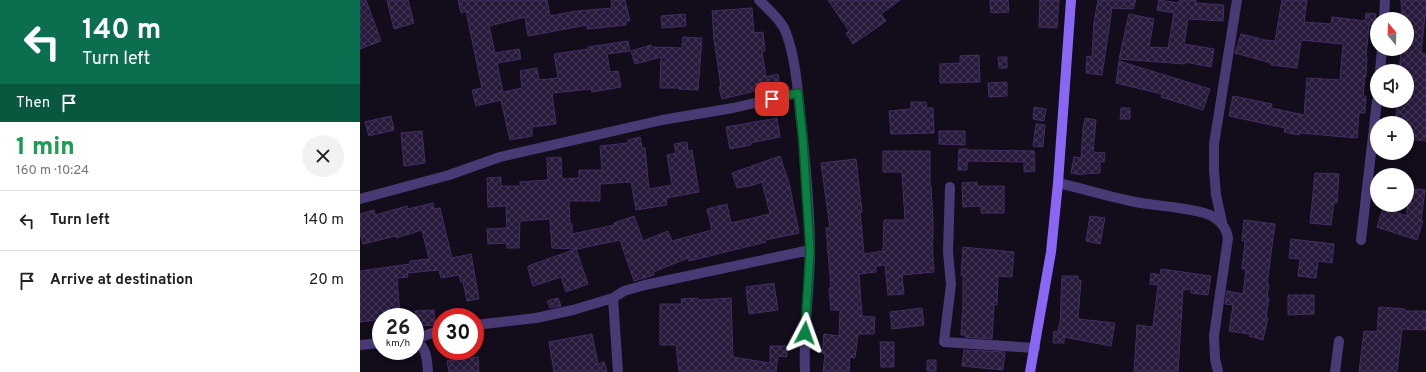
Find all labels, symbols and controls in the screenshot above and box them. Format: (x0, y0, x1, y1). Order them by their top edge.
north arrow (1370, 12, 1414, 56)
map controls (1370, 12, 1414, 212)
text: 140 m (82, 13, 161, 49)
icon: left (16, 16, 68, 68)
text: Turn left (82, 48, 150, 71)
button: sound (1370, 64, 1414, 108)
pin (755, 82, 789, 116)
icon: arrive (761, 88, 783, 110)
icon: arrive (58, 92, 80, 114)
text: Then (16, 94, 50, 113)
button: + (1370, 116, 1414, 160)
text: 1 min (16, 133, 75, 163)
button: close (302, 135, 344, 177)
text: 160 m · 10:24 (16, 163, 89, 179)
button: − (1370, 168, 1414, 212)
icon: left (16, 210, 38, 232)
text: Turn left (50, 211, 110, 230)
text: 140 m (304, 211, 344, 230)
icon: arrive (16, 270, 38, 292)
text: Arrive at destination (50, 271, 193, 290)
text: 20 m (309, 271, 344, 290)
speed limit sign: 30 (432, 308, 484, 360)
position arrow (784, 312, 826, 354)
text: 26 (386, 316, 410, 342)
text: km/h (386, 337, 410, 350)

